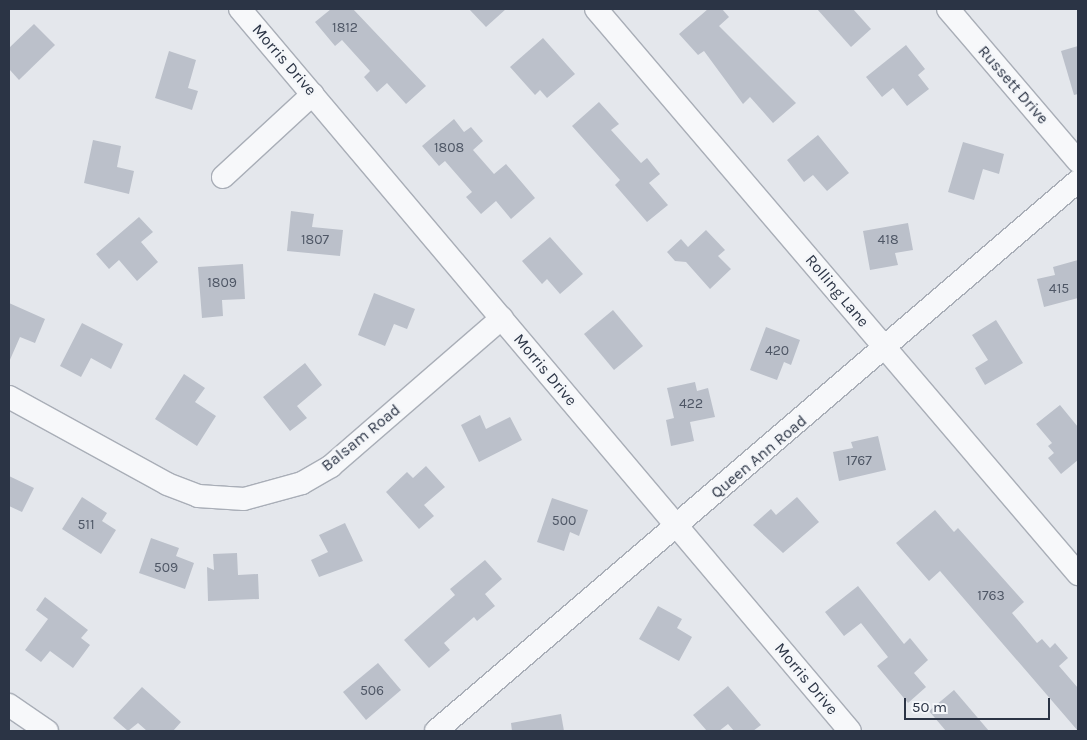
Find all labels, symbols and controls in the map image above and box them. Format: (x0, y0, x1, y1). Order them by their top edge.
street label: Morris Drive (248, 20, 320, 100)
house number: 1812 (332, 20, 358, 36)
street label: Russett Drive (974, 42, 1052, 128)
house number: 1808 (434, 140, 464, 156)
house number: 1807 (301, 232, 329, 248)
house number: 418 (877, 232, 899, 248)
street label: Rolling Lane (801, 251, 873, 331)
house number: 1809 (207, 275, 237, 291)
house number: 415 (1049, 281, 1069, 297)
street label: Morris Drive (509, 330, 581, 410)
house number: 420 (765, 343, 789, 359)
house number: 422 (679, 396, 703, 412)
street label: Balsam Road (318, 400, 404, 476)
street label: Queen Ann Road (707, 411, 811, 503)
house number: 1767 (846, 453, 872, 469)
house number: 500 (552, 513, 576, 529)
house number: 511 (77, 517, 95, 533)
house number: 509 (154, 560, 178, 576)
house number: 1763 (977, 588, 1005, 604)
street label: Morris Drive (770, 639, 842, 719)
house number: 506 (360, 683, 384, 699)
scale bar (907, 688, 1053, 720)
text: 50 m (912, 698, 947, 716)

